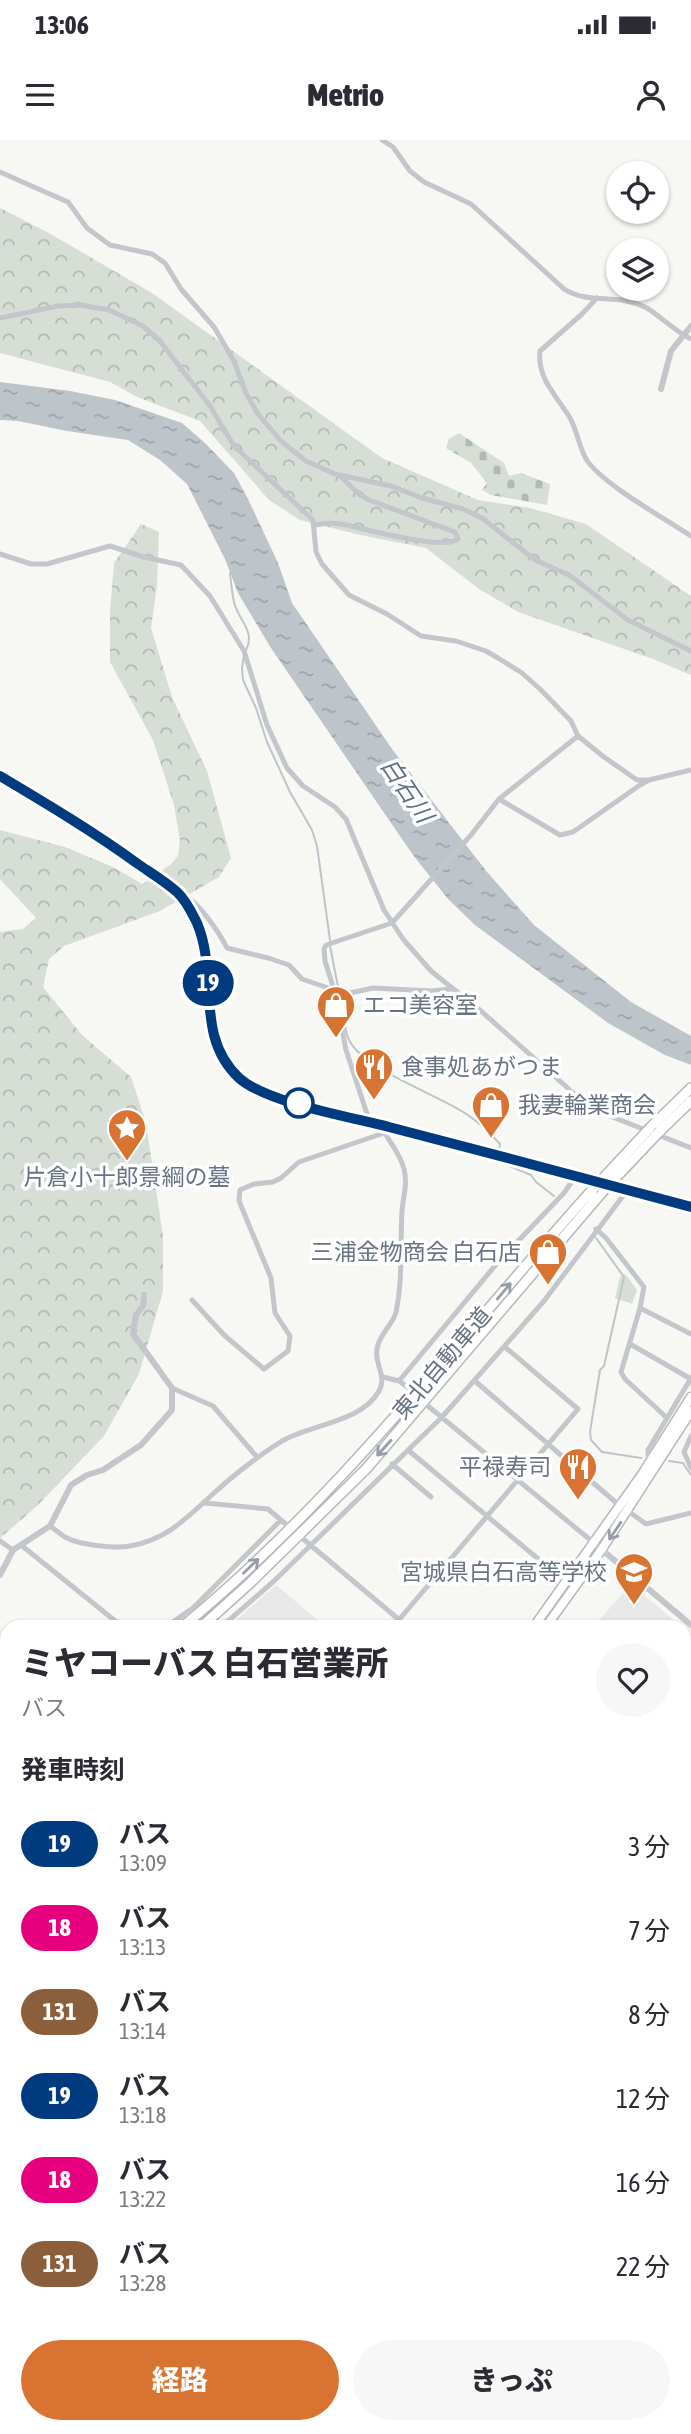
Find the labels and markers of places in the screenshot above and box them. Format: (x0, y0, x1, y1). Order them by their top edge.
shop icon: エコ美容室 (315, 984, 357, 1039)
place label: エコ美容室 (363, 992, 478, 1018)
restaurant icon: 食事処あがつま (353, 1046, 395, 1101)
place label: 食事処あがつま (401, 1054, 562, 1080)
shop icon: 我妻輪業商会 (470, 1084, 512, 1139)
unlabelled marker (284, 1088, 314, 1118)
place label: 我妻輪業商会 (518, 1092, 656, 1118)
place icon: 片倉小十郎景綱の墓 (106, 1107, 148, 1162)
place label: 片倉小十郎景綱の墓 (24, 1164, 231, 1190)
shop icon: 三浦金物商会 白石店 (527, 1231, 569, 1286)
place label: 三浦金物商会 白石店 (311, 1239, 521, 1265)
restaurant icon: 平禄寿司 (557, 1446, 599, 1501)
place label: 平禄寿司 (459, 1454, 551, 1480)
school or university icon: 宮城県白石高等学校 (613, 1551, 655, 1606)
place label: 宮城県白石高等学校 (400, 1559, 607, 1585)

